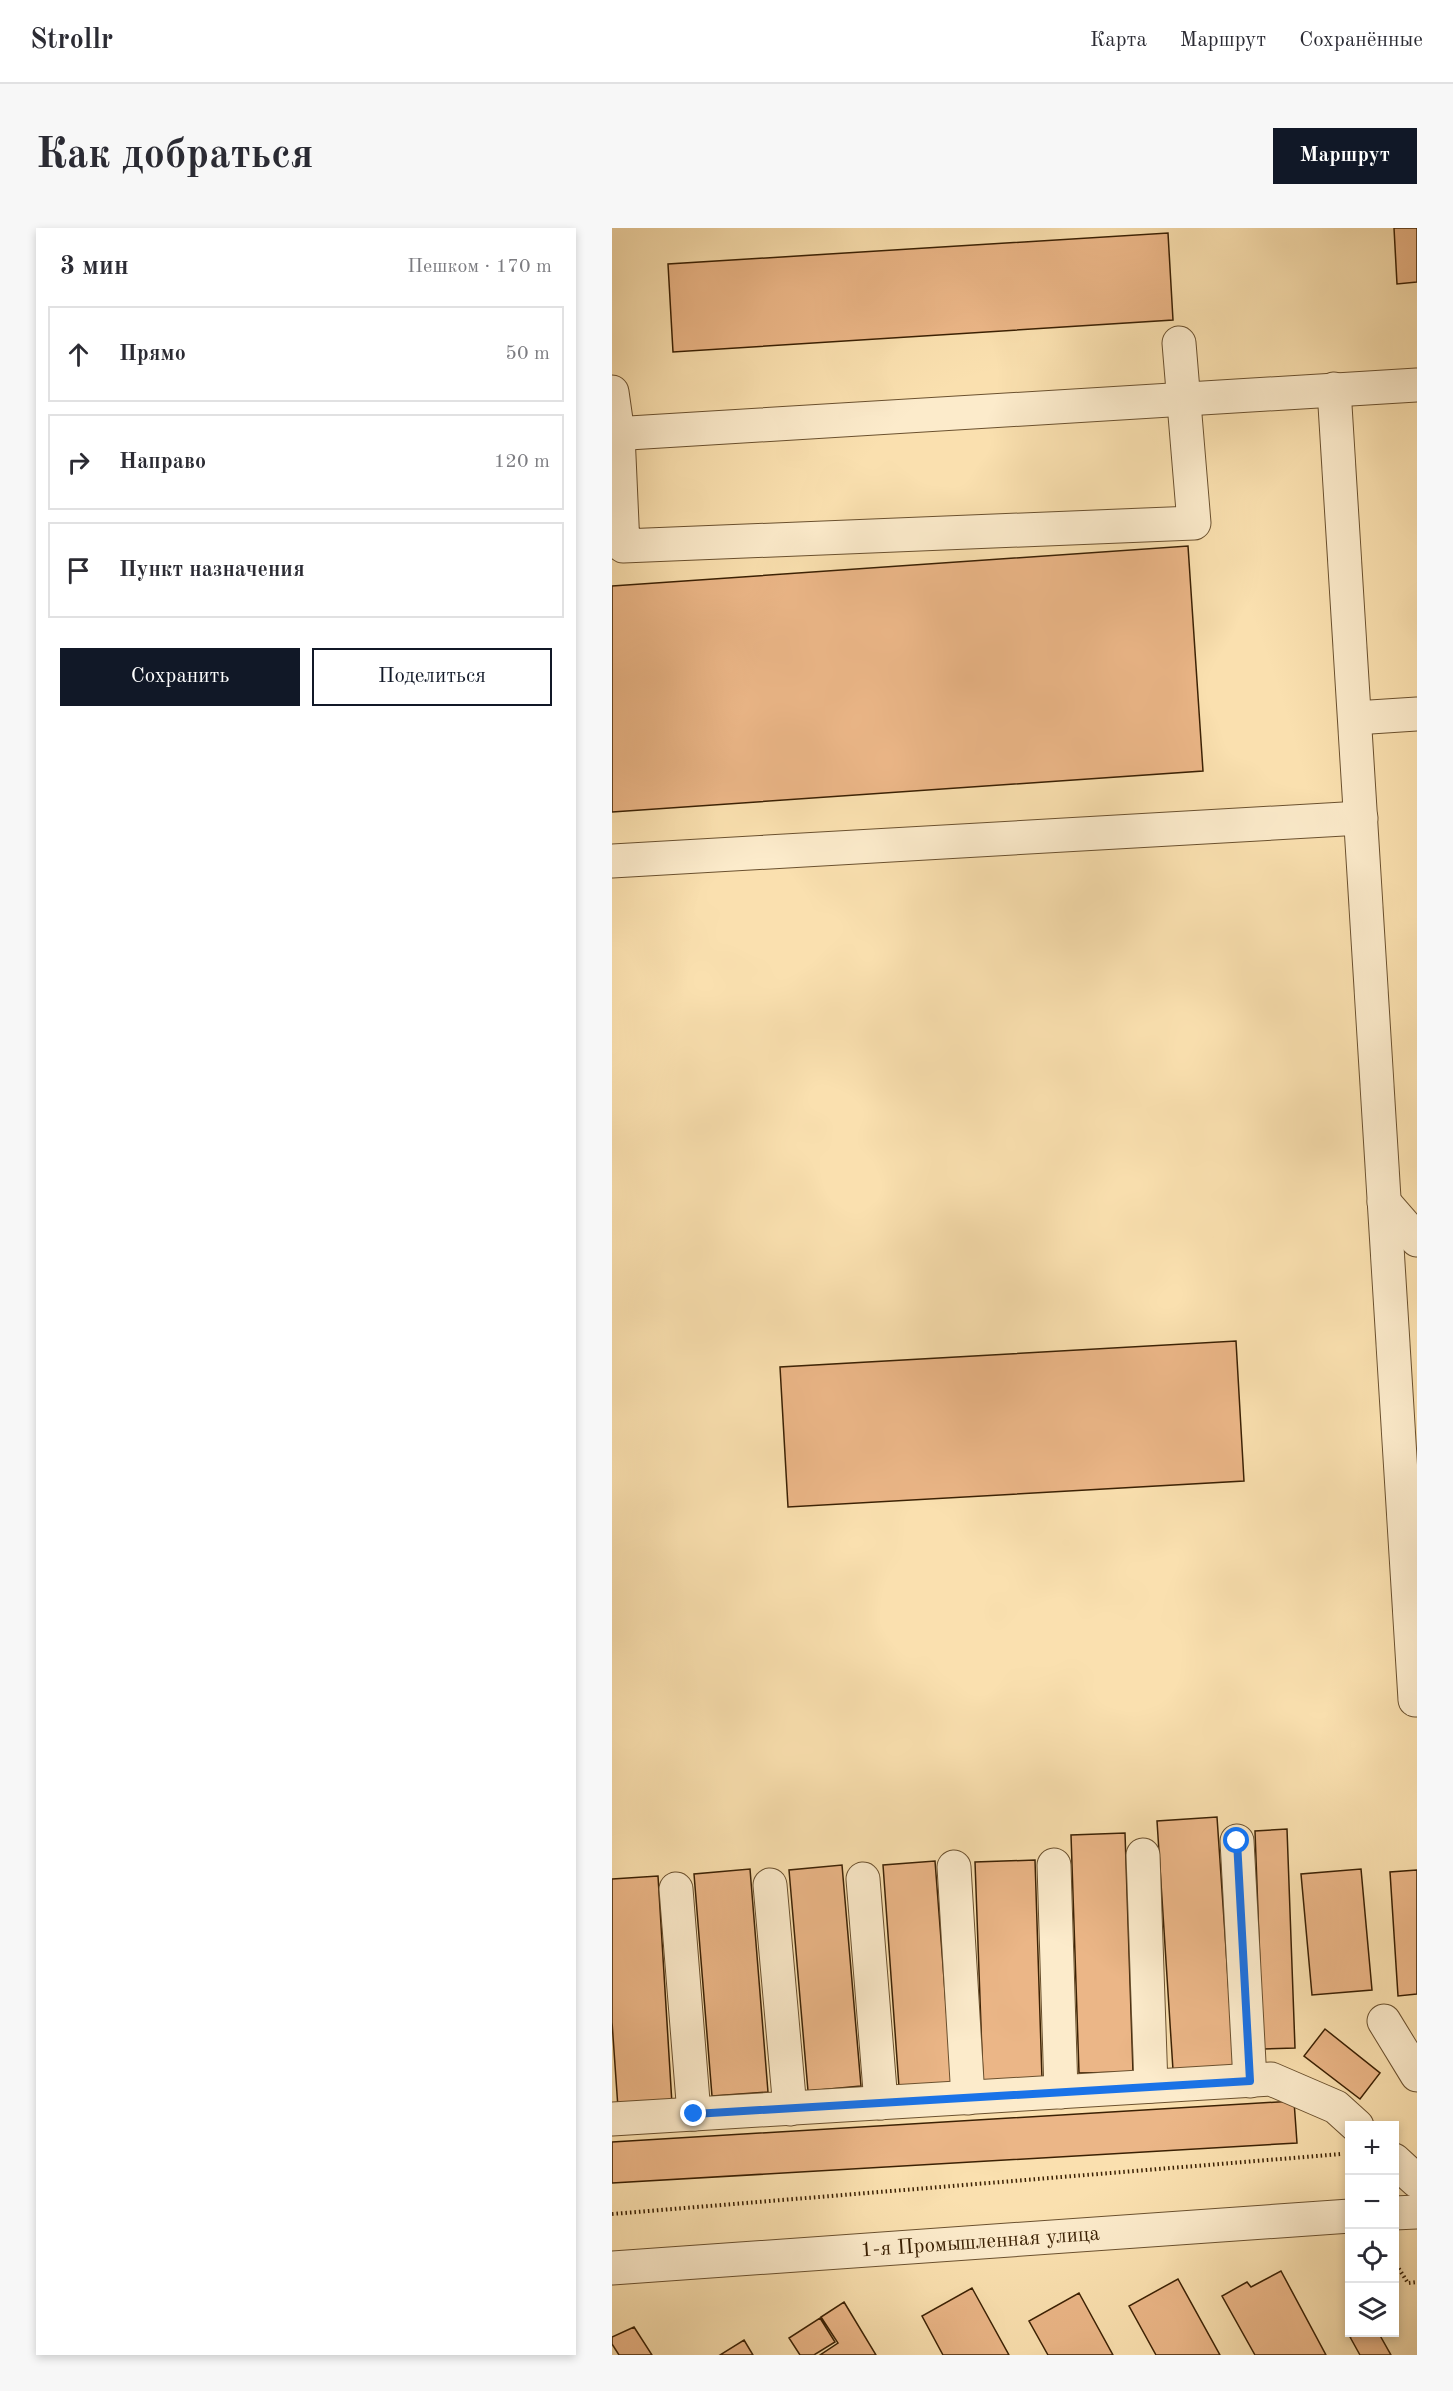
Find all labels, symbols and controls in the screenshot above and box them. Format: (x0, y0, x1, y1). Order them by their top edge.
text: Strollr (30, 27, 113, 55)
text: Карта (1090, 30, 1147, 51)
text: Маршрут (1180, 30, 1266, 51)
text: Сохранённые (1299, 30, 1423, 51)
button: Маршрут (1273, 128, 1417, 184)
text: Как добраться (36, 135, 313, 177)
text: 3 мин (60, 254, 129, 280)
text: Пешком · 170 m (407, 257, 552, 277)
icon: ahead (62, 338, 95, 371)
text: Прямо (119, 343, 186, 365)
text: 50 m (505, 344, 550, 364)
icon: right (62, 446, 95, 479)
text: Направо (119, 451, 206, 473)
text: 120 m (494, 452, 550, 472)
icon: arrive (62, 554, 95, 587)
text: Пункт назначения (119, 559, 305, 581)
button: Сохранить (60, 648, 300, 706)
button: Поделиться (312, 648, 552, 706)
route start (1223, 1827, 1249, 1853)
route end (680, 2100, 706, 2126)
map controls (1345, 2121, 1399, 2337)
button: + (1345, 2121, 1399, 2175)
button: − (1345, 2175, 1399, 2229)
street label: 1-я Промышленная улица (860, 2223, 1100, 2261)
button: locate (1345, 2229, 1399, 2283)
button: layers (1345, 2283, 1399, 2337)

